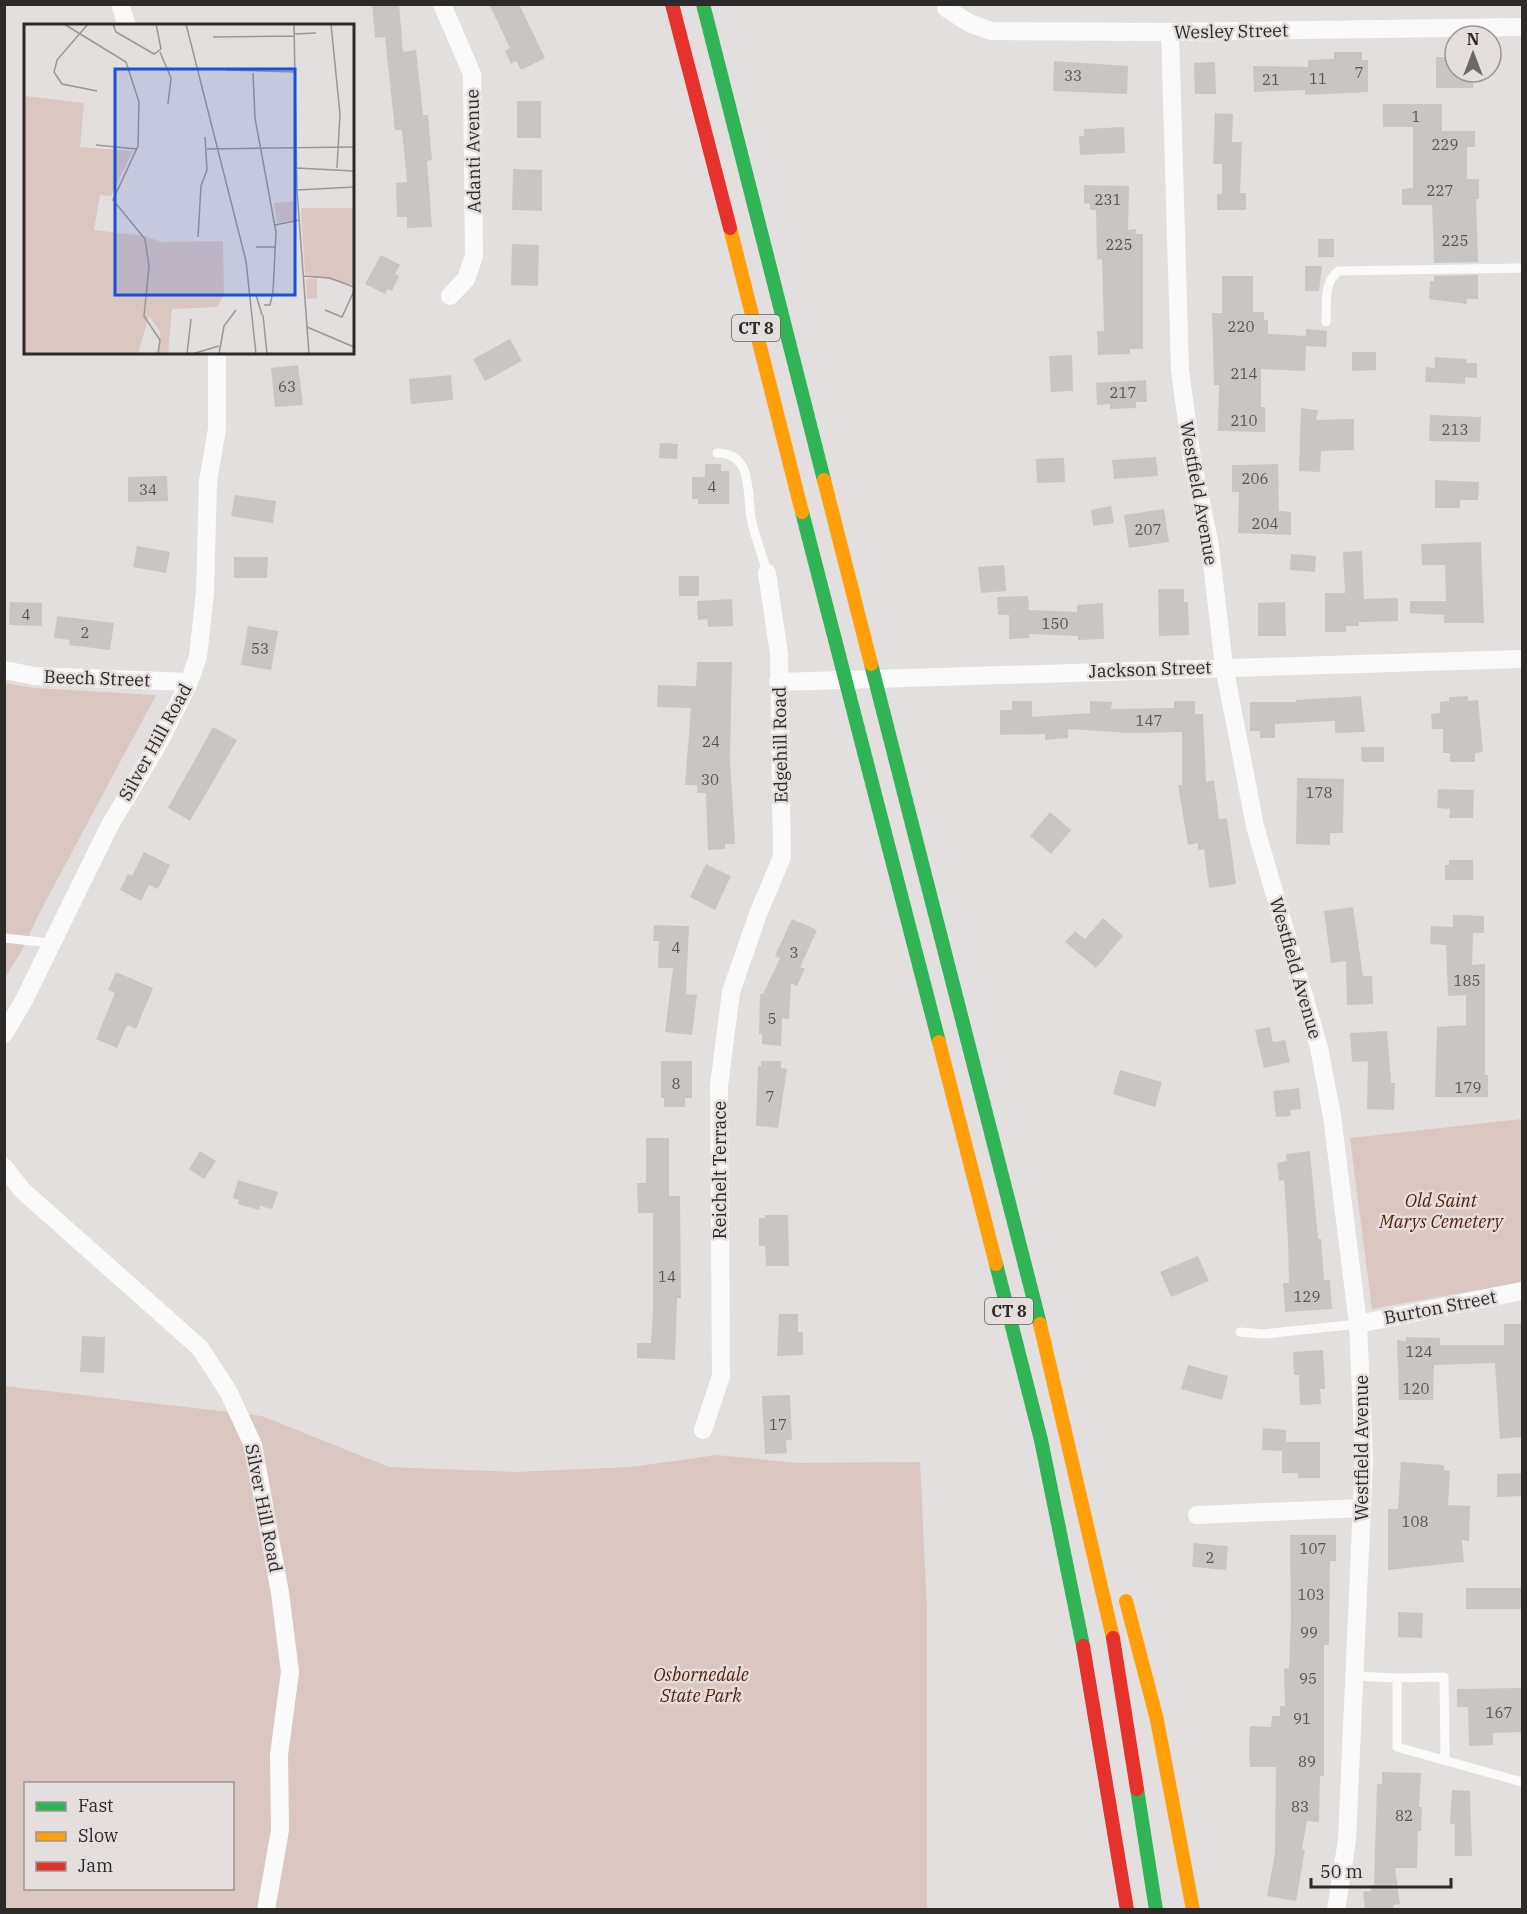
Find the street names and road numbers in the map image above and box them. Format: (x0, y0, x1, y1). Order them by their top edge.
street label: Wesley Street (1174, 19, 1288, 43)
street label: Adanti Avenue (460, 89, 486, 213)
road number: CT 8 (732, 315, 780, 341)
street label: Westfield Avenue (1175, 419, 1223, 567)
street label: Jackson Street (1088, 655, 1212, 683)
street label: Beech Street (43, 665, 151, 691)
street label: Silver Hill Road (113, 679, 197, 805)
street label: Edgehill Road (767, 687, 793, 803)
street label: Westfield Avenue (1265, 895, 1327, 1041)
street label: Reichelt Terrace (708, 1101, 731, 1239)
street label: Burton Street (1382, 1285, 1498, 1329)
road number: CT 8 (985, 1298, 1033, 1324)
street label: Westfield Avenue (1350, 1375, 1373, 1521)
street label: Silver Hill Road (240, 1442, 288, 1574)

